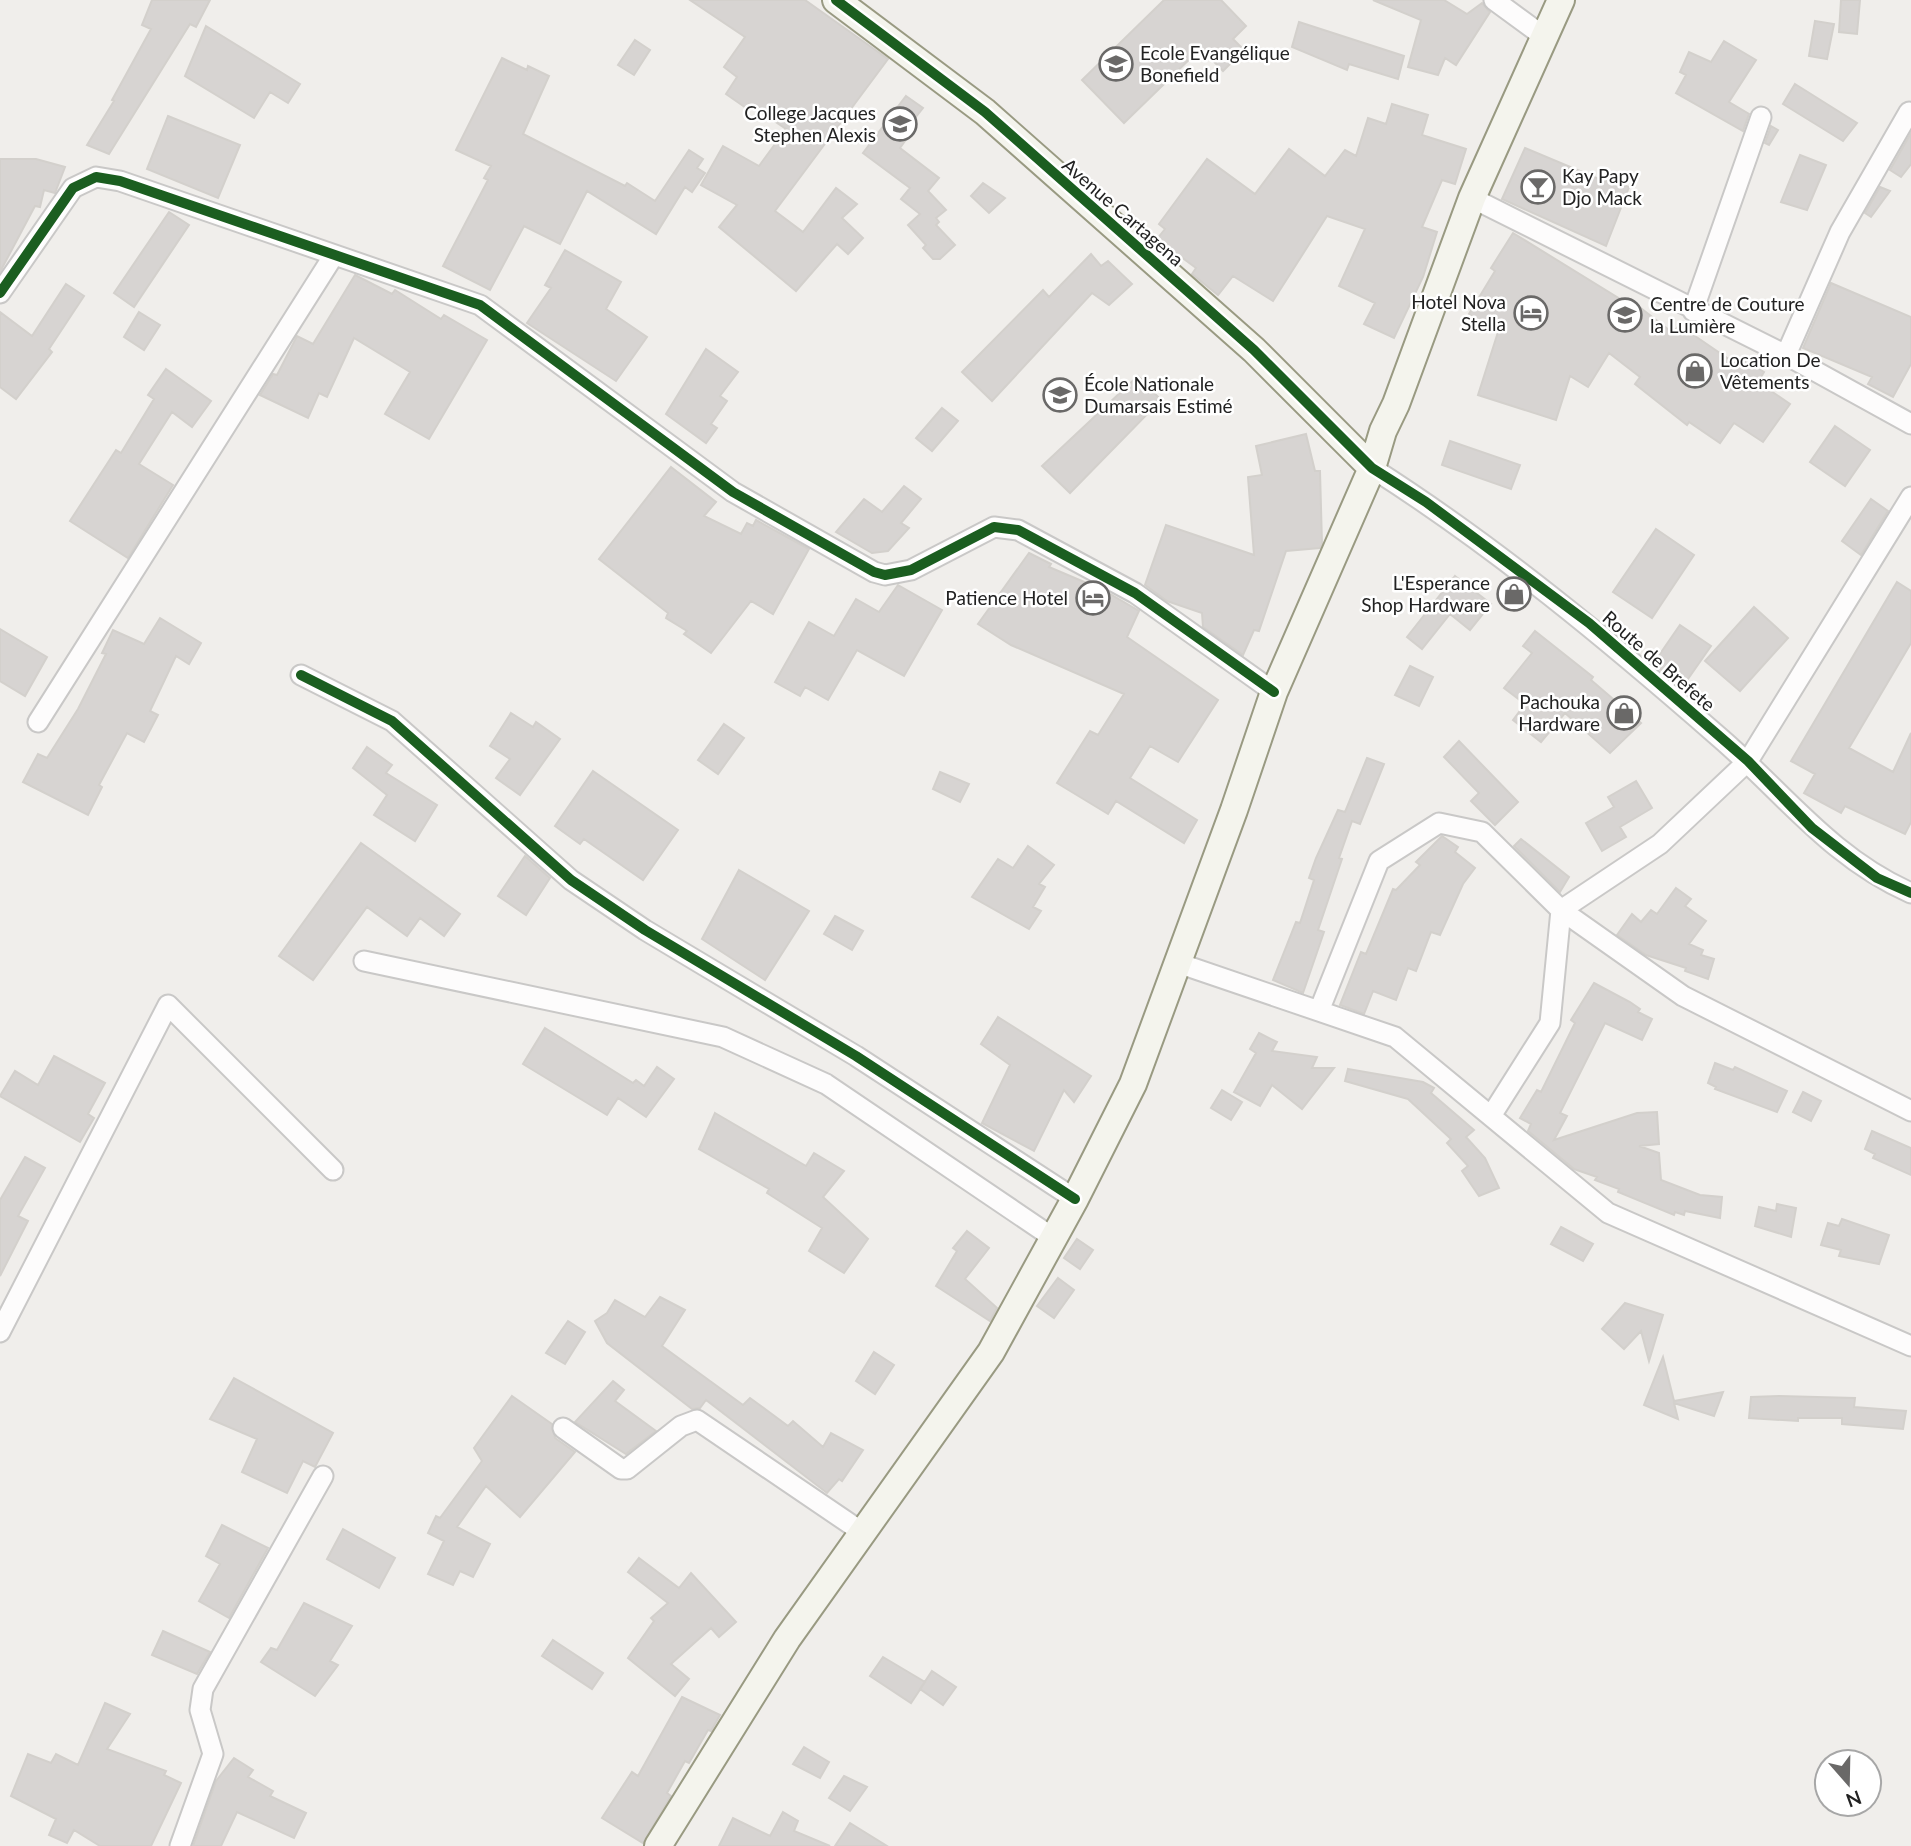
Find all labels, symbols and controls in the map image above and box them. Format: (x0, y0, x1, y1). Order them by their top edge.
place label: Ecole Evangélique Bonefield (1140, 41, 1290, 86)
school or university icon: Ecole Evangélique Bonefield (1097, 45, 1135, 83)
place label: College Jacques Stephen Alexis (744, 101, 876, 146)
school or university icon: College Jacques Stephen Alexis (881, 105, 919, 143)
street label: Avenue Cartagena (1058, 153, 1189, 270)
place label: Kay Papy Djo Mack (1562, 164, 1642, 209)
bar icon: Kay Papy Djo Mack (1519, 168, 1557, 206)
place label: Hotel Nova Stella (1411, 290, 1506, 335)
place label: Centre de Couture la Lumière (1650, 292, 1805, 337)
hotel icon: Hotel Nova Stella (1512, 294, 1550, 332)
school or university icon: Centre de Couture la Lumière (1606, 296, 1644, 334)
place label: Location De Vêtements (1720, 348, 1821, 393)
shop icon: Location De Vêtements (1676, 352, 1714, 390)
place label: École Nationale Dumarsais Estimé (1084, 372, 1233, 417)
school or university icon: École Nationale Dumarsais Estimé (1041, 376, 1079, 414)
place label: L'Esperance Shop Hardware (1361, 571, 1490, 616)
shop icon: L'Esperance Shop Hardware (1495, 575, 1533, 613)
hotel icon: Patience Hotel (1074, 579, 1112, 617)
place label: Patience Hotel (945, 586, 1068, 609)
street label: Route de Brefete (1598, 606, 1720, 716)
place label: Pachouka Hardware (1518, 690, 1600, 735)
shop icon: Pachouka Hardware (1605, 694, 1643, 732)
north arrow (1813, 1748, 1883, 1818)
text: N (1843, 1786, 1865, 1813)

